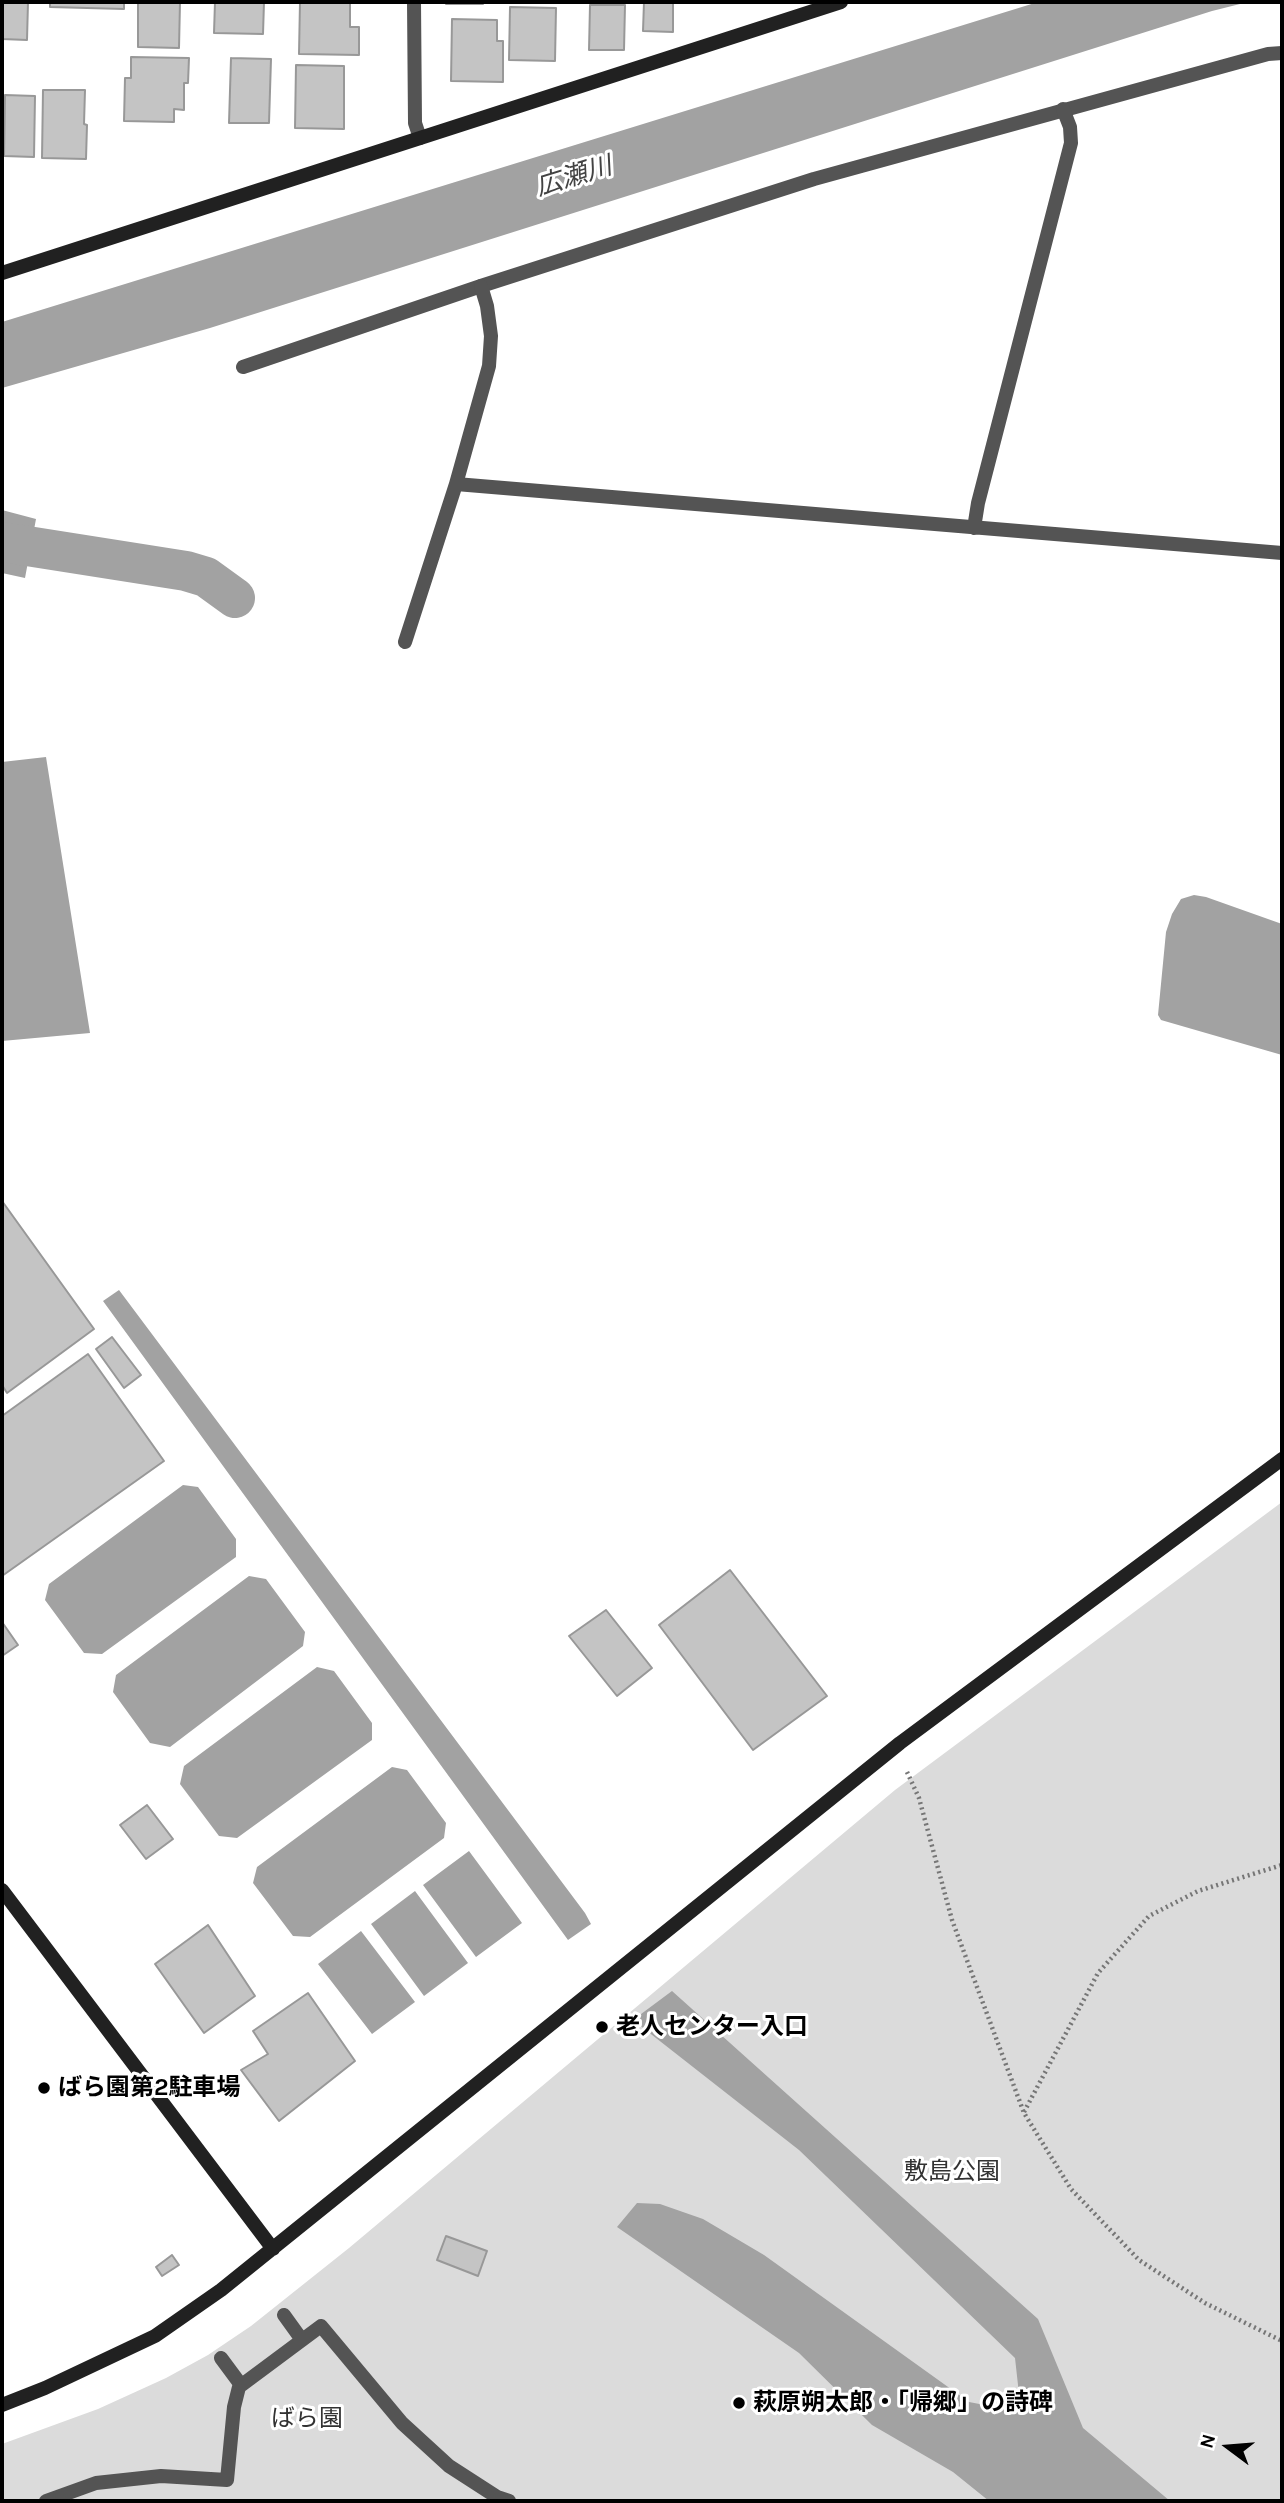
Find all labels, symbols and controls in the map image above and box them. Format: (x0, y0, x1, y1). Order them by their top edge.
water label: 広瀬川 (532, 151, 616, 203)
place label: 老人センター入口 (616, 2013, 808, 2041)
marker: 老人センター入口 (594, 2019, 610, 2035)
place label: ばら園第2駐車場 (58, 2074, 241, 2102)
marker: ばら園第2駐車場 (36, 2080, 52, 2096)
park label: 敷島公園 (904, 2158, 1000, 2186)
place label: 萩原朔太郎・「帰郷」の詩碑 (753, 2389, 1053, 2417)
marker: 萩原朔太郎・「帰郷」の詩碑 (731, 2395, 747, 2411)
park label: ばら園 (271, 2405, 343, 2433)
north arrow (1193, 2412, 1263, 2482)
text: N (1195, 2432, 1220, 2451)

